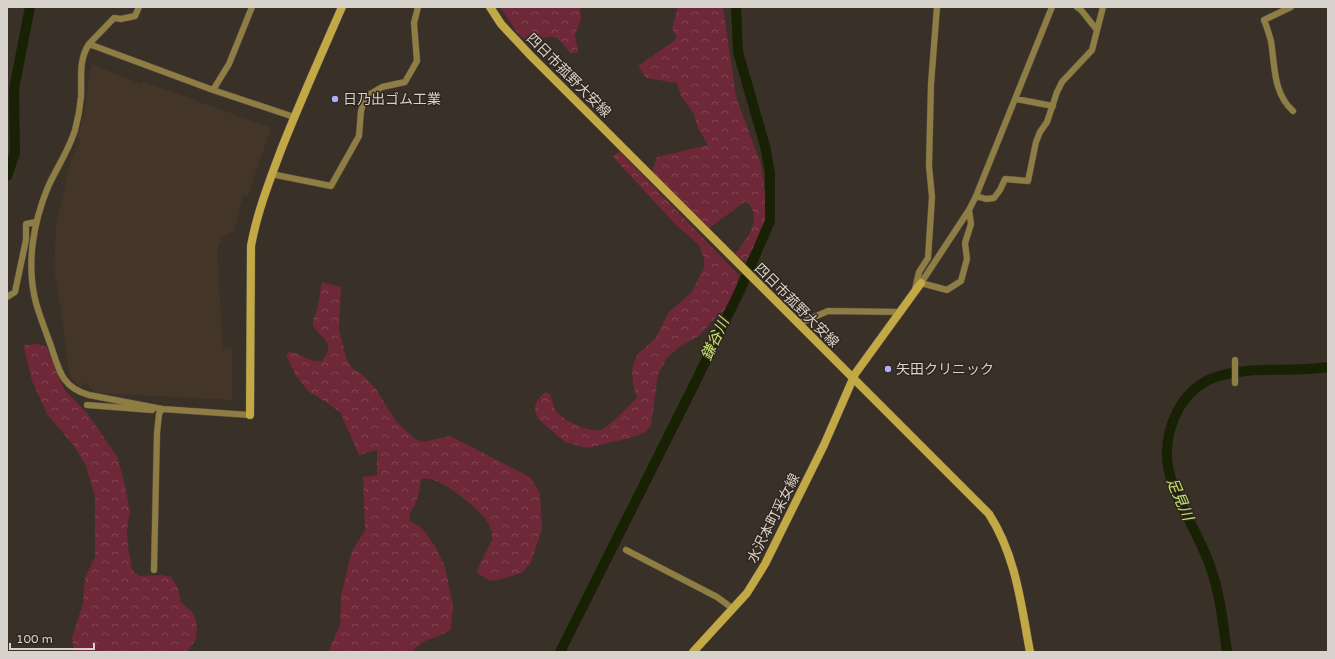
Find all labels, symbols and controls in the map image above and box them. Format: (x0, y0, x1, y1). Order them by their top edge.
street label: 四日市菰野大安線 (523, 30, 614, 121)
place label: 日乃出ゴム工業 (343, 91, 441, 108)
marker: 日乃出ゴム工業 (330, 94, 340, 104)
street label: 四日市菰野大安線 (751, 260, 842, 351)
water label: 鎌谷川 (697, 313, 734, 363)
place label: 矢田クリニック (896, 361, 994, 378)
marker: 矢田クリニック (883, 364, 893, 374)
street label: 水沢本町采女線 (744, 471, 803, 566)
water label: 足見川 (1163, 475, 1198, 525)
scale bar (10, 625, 94, 651)
text: 100 m (16, 632, 53, 646)

